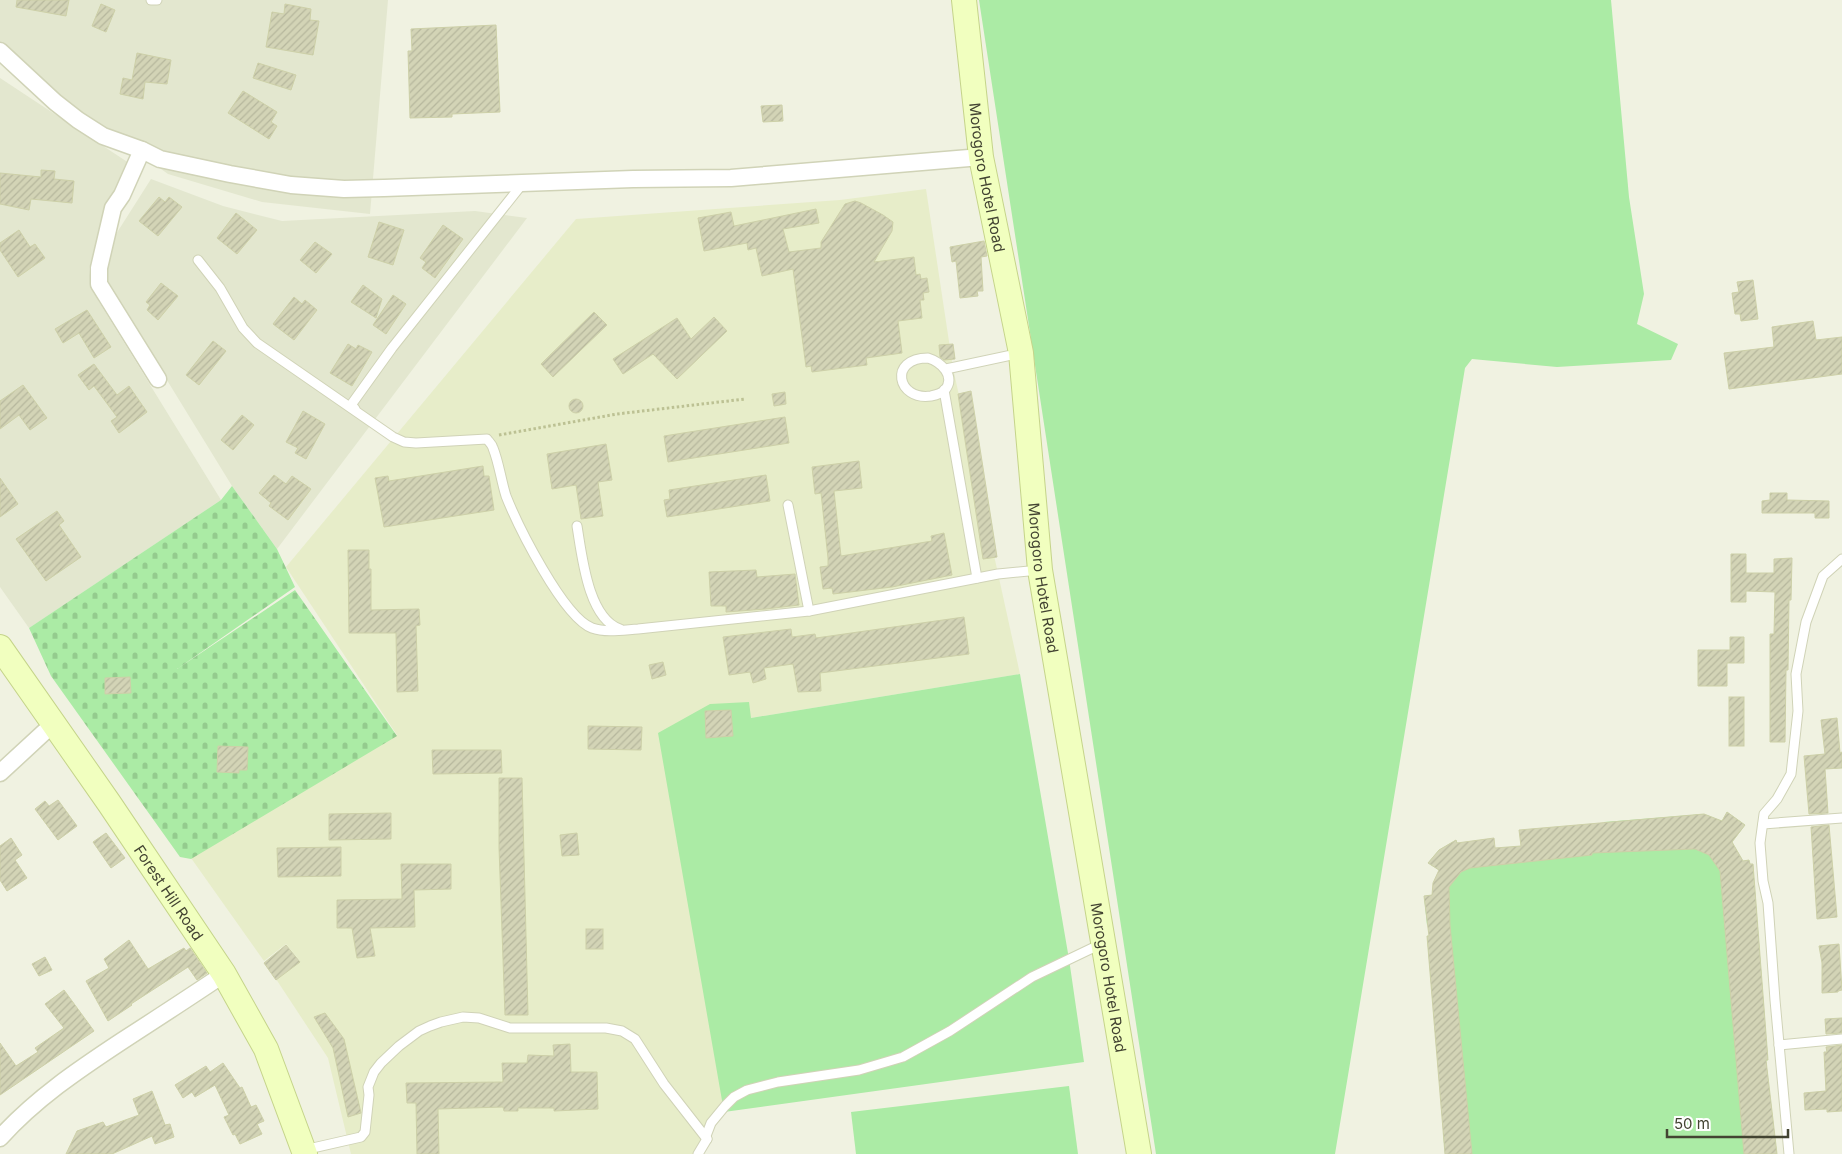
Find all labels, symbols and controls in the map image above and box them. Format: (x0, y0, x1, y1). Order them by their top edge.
street label: Morogoro Hotel Road (966, 102, 1010, 254)
street label: Morogoro Hotel Road (1025, 502, 1063, 654)
street label: Forest Hill Road (130, 841, 208, 944)
street label: Morogoro Hotel Road (1087, 901, 1131, 1054)
scale bar (1667, 1106, 1788, 1138)
text: 50 m (1674, 1114, 1710, 1133)

